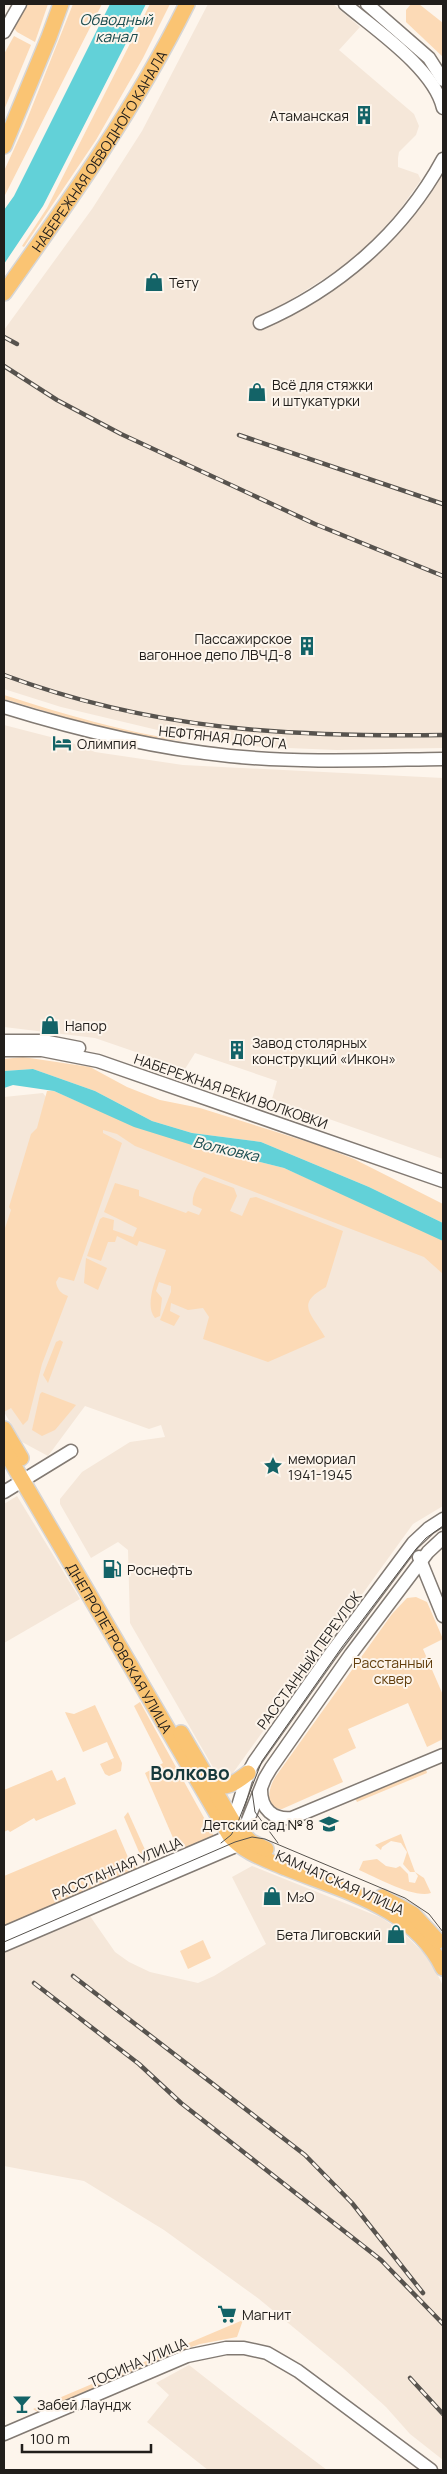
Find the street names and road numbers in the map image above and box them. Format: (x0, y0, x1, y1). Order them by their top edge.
street label: НАБЕРЕЖНАЯ ОБВОДНОГО КАНАЛА (27, 46, 171, 255)
street label: НЕФТЯНАЯ ДОРОГА (158, 721, 288, 753)
street label: НАБЕРЕЖНАЯ РЕКИ ВОЛКОВКИ (132, 1049, 330, 1133)
street label: ДНЕПРОПЕТРОВСКАЯ УЛИЦА (63, 1559, 177, 1736)
street label: РАССТАННЫЙ ПЕРЕУЛОК (252, 1587, 366, 1733)
street label: РАССТАННАЯ УЛИЦА (49, 1832, 185, 1904)
street label: КАМЧАТСКАЯ УЛИЦА (273, 1845, 408, 1919)
street label: ТОСИНА УЛИЦА (86, 2333, 190, 2391)

